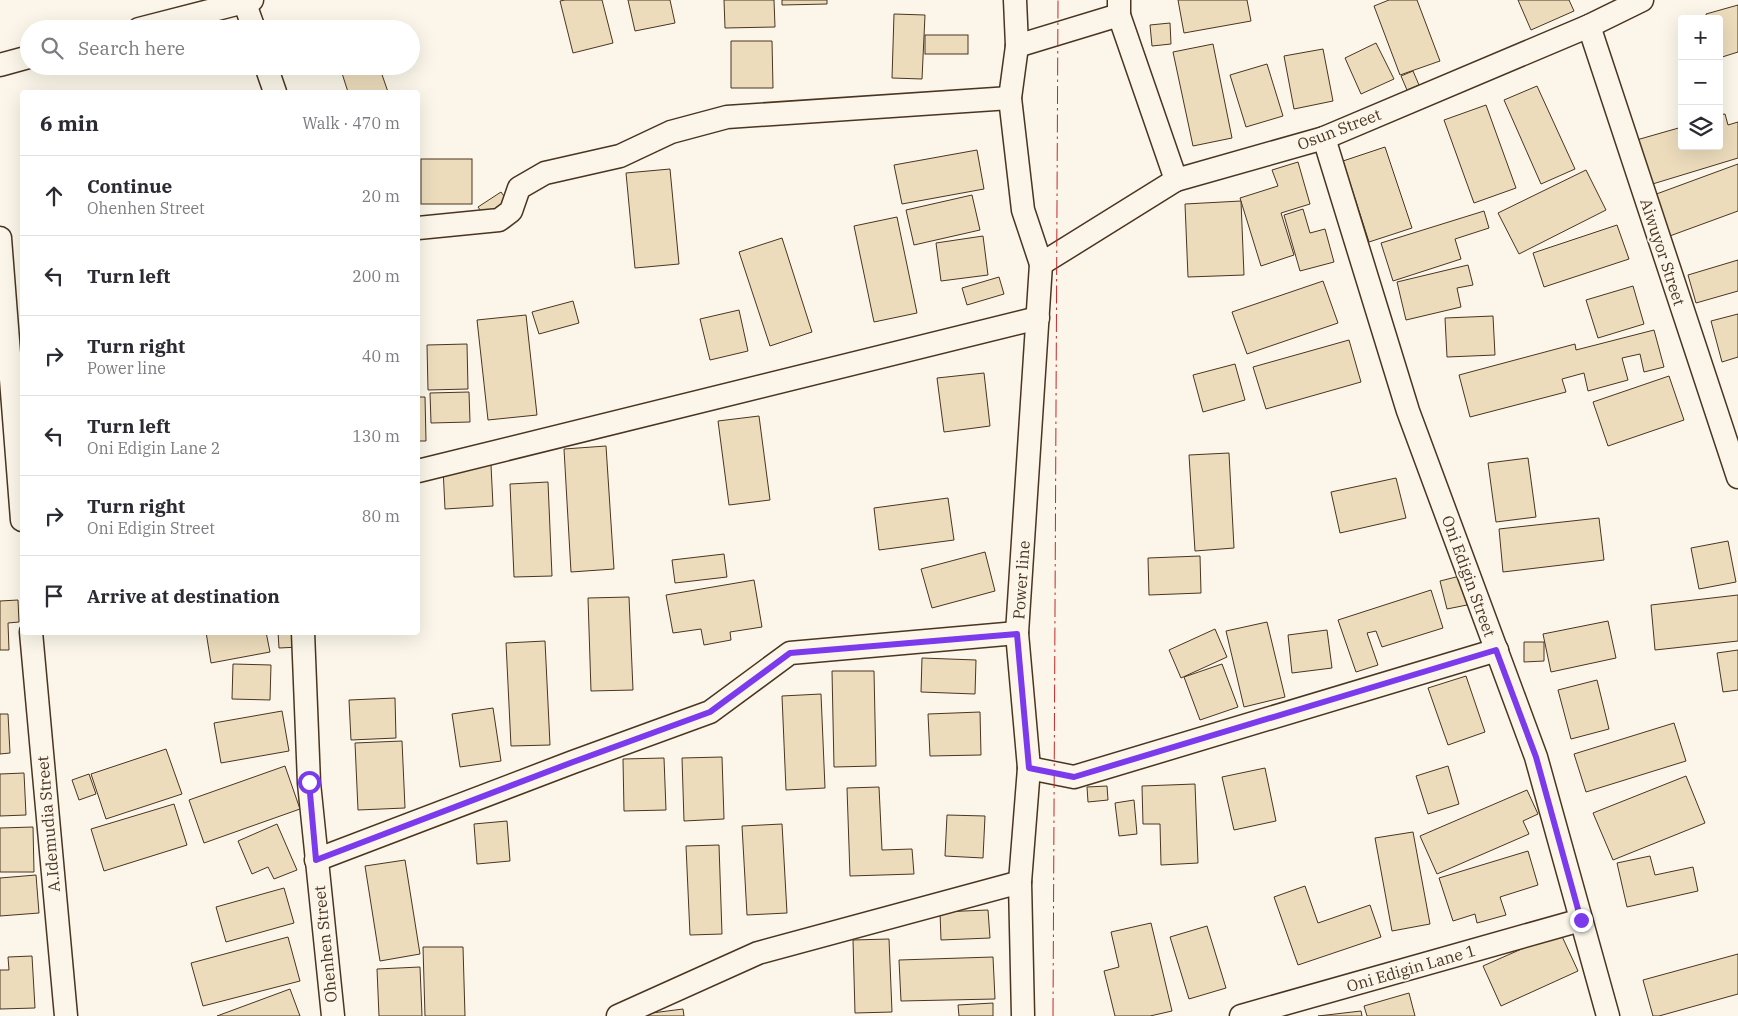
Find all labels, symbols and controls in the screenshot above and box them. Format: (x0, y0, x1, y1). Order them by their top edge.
map controls (1678, 15, 1723, 150)
button: + (1678, 15, 1723, 60)
search box (20, 20, 420, 75)
icon: search (38, 34, 66, 62)
text: Search here (78, 36, 185, 60)
button: − (1678, 60, 1723, 105)
street label: Osun Street (1294, 104, 1384, 154)
button: layers (1678, 105, 1723, 150)
text: 6 min (40, 109, 99, 137)
text: Walk · 470 m (302, 113, 400, 133)
text: Continue (87, 174, 172, 198)
icon: ahead (40, 182, 68, 210)
text: 20 m (362, 186, 400, 206)
street label: Aiwuyor Street (1636, 196, 1690, 308)
text: Ohenhen Street (87, 198, 205, 218)
icon: left (40, 262, 68, 290)
text: Turn left (87, 264, 170, 288)
text: 200 m (352, 266, 400, 286)
text: Turn right (87, 334, 185, 358)
icon: right (40, 342, 68, 370)
text: 40 m (362, 346, 400, 366)
text: Power line (87, 358, 166, 378)
text: Turn left (87, 414, 170, 438)
icon: left (40, 422, 68, 450)
text: 130 m (352, 426, 400, 446)
text: Oni Edigin Lane 2 (87, 438, 220, 458)
text: Turn right (87, 494, 185, 518)
icon: right (40, 502, 68, 530)
text: 80 m (362, 506, 400, 526)
street label: Oni Edigin Street (1438, 512, 1500, 640)
text: Oni Edigin Street (87, 518, 215, 538)
street label: Power line (1008, 540, 1034, 620)
icon: arrive (40, 582, 68, 610)
text: Arrive at destination (87, 584, 280, 608)
street label: A.Idemudia Street (32, 755, 64, 893)
route start (298, 771, 321, 794)
street label: Ohenhen Street (309, 884, 341, 1004)
route end (1570, 909, 1593, 932)
street label: Oni Edigin Lane 1 (1344, 940, 1478, 996)

